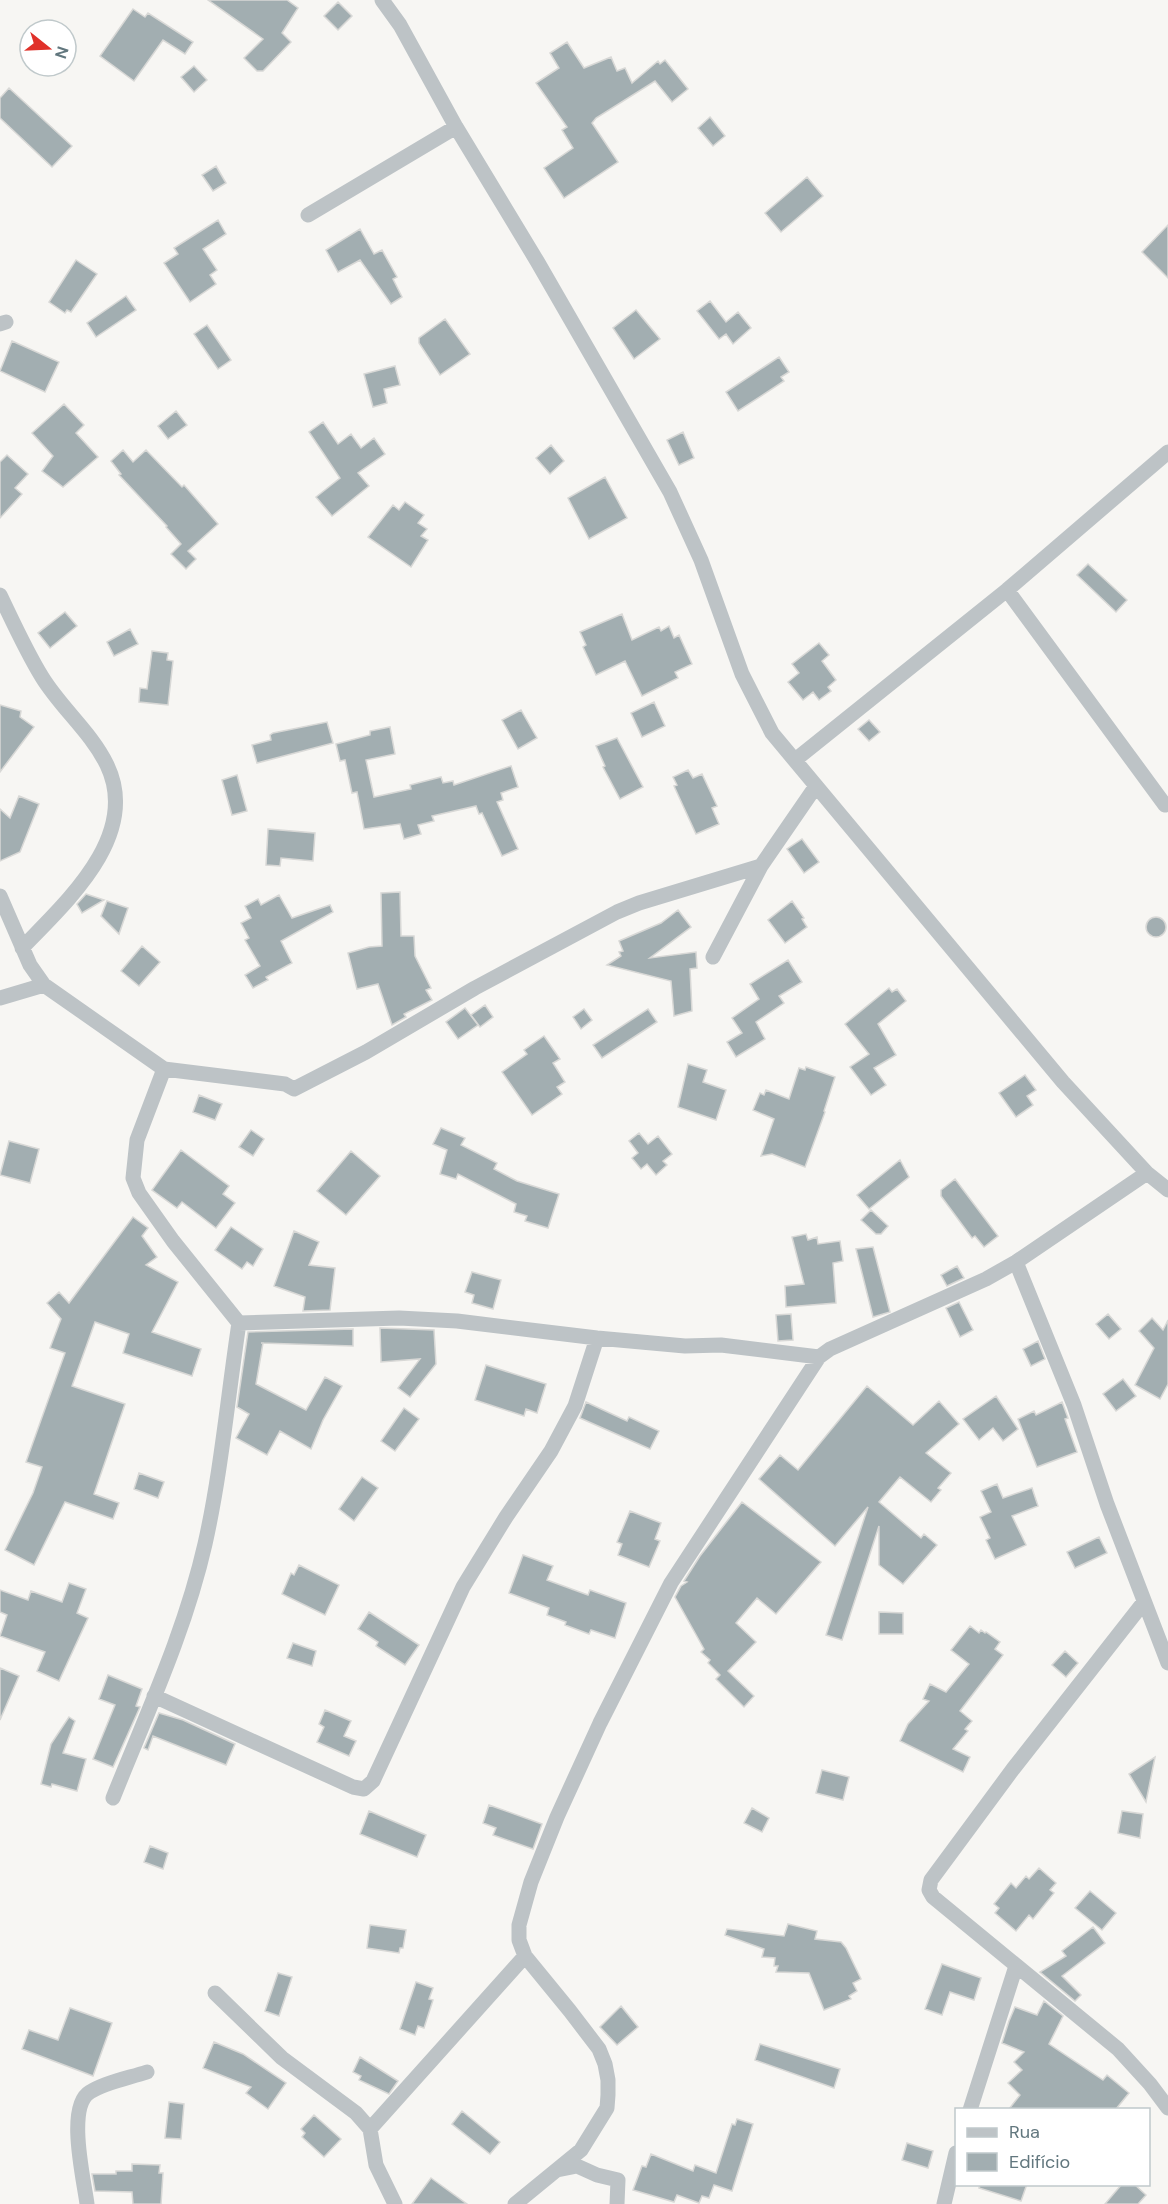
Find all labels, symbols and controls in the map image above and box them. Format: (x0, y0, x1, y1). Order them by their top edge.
north arrow (18, 18, 78, 78)
text: N (50, 44, 74, 61)
legend (955, 2108, 1150, 2186)
text: Rua (1009, 2120, 1040, 2144)
text: Edifício (1009, 2150, 1070, 2174)

